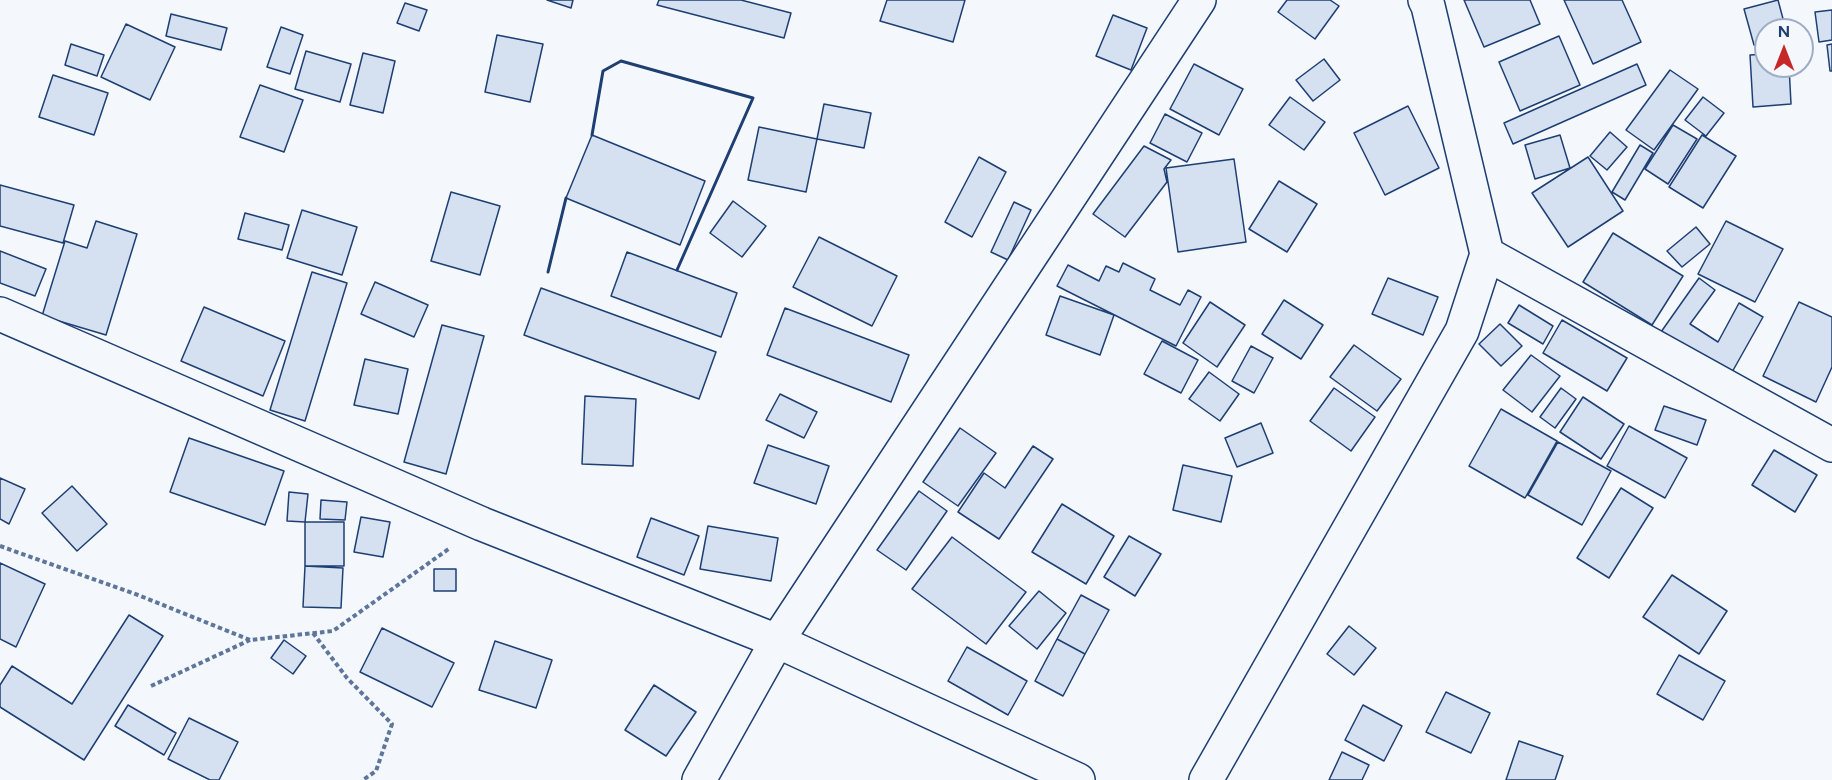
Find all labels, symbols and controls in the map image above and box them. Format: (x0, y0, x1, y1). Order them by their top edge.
north arrow (1754, 18, 1814, 78)
text: N (1778, 22, 1790, 41)

